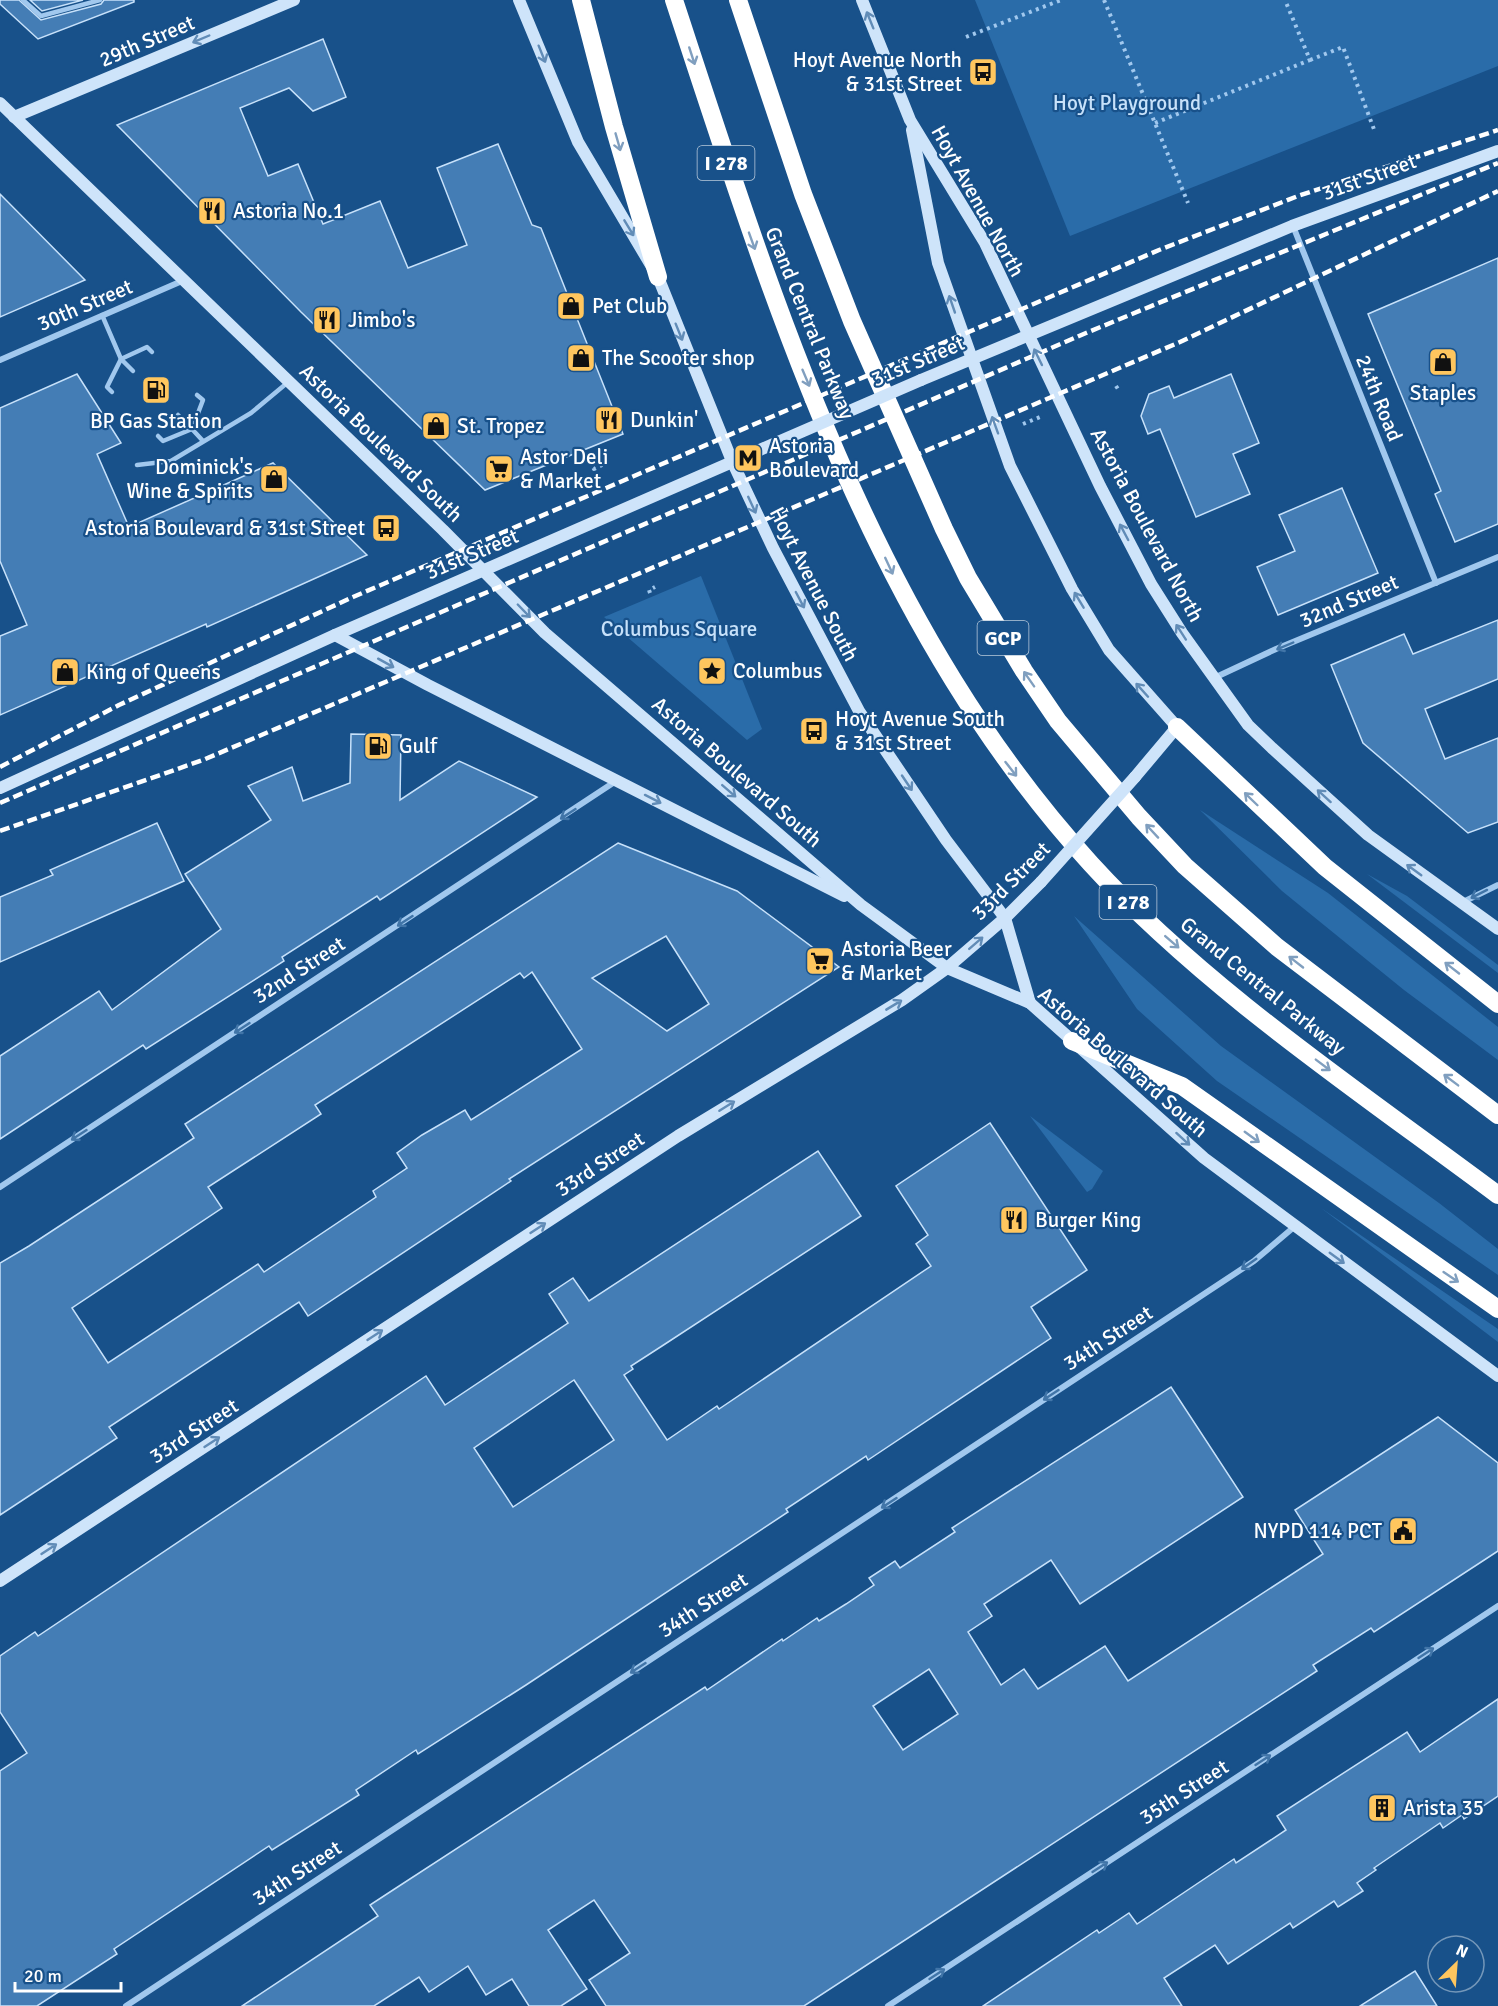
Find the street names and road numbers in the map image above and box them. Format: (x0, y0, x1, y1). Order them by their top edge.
street label: 29th Street (96, 9, 198, 73)
street label: Hoyt Avenue North (926, 121, 1030, 281)
road number: I 278 (698, 146, 754, 180)
street label: 31st Street (1318, 148, 1420, 206)
street label: Grand Central Parkway (759, 223, 861, 423)
street label: 30th Street (34, 273, 136, 337)
street label: 31st Street (868, 330, 968, 392)
street label: 24th Road (1350, 351, 1408, 445)
street label: Astoria Boulevard South (294, 358, 468, 528)
street label: Astoria Boulevard North (1085, 424, 1209, 626)
street label: Hoyt Avenue South (764, 502, 864, 666)
street label: 31st Street (422, 523, 522, 585)
street label: 32nd Street (1296, 569, 1402, 633)
road number: GCP (978, 621, 1028, 655)
street label: Astoria Boulevard South (647, 691, 827, 853)
street label: 33rd Street (966, 836, 1056, 926)
road number: I 278 (1100, 885, 1156, 919)
street label: Grand Central Parkway (1175, 911, 1351, 1061)
street label: 32nd Street (248, 931, 350, 1009)
street label: Astoria Boulevard South (1033, 981, 1213, 1143)
street label: 33rd Street (551, 1126, 649, 1202)
street label: 34th Street (1059, 1300, 1157, 1376)
street label: 33rd Street (145, 1393, 243, 1469)
street label: 34th Street (654, 1567, 752, 1643)
street label: 35th Street (1135, 1754, 1233, 1830)
street label: 34th Street (248, 1835, 346, 1911)

